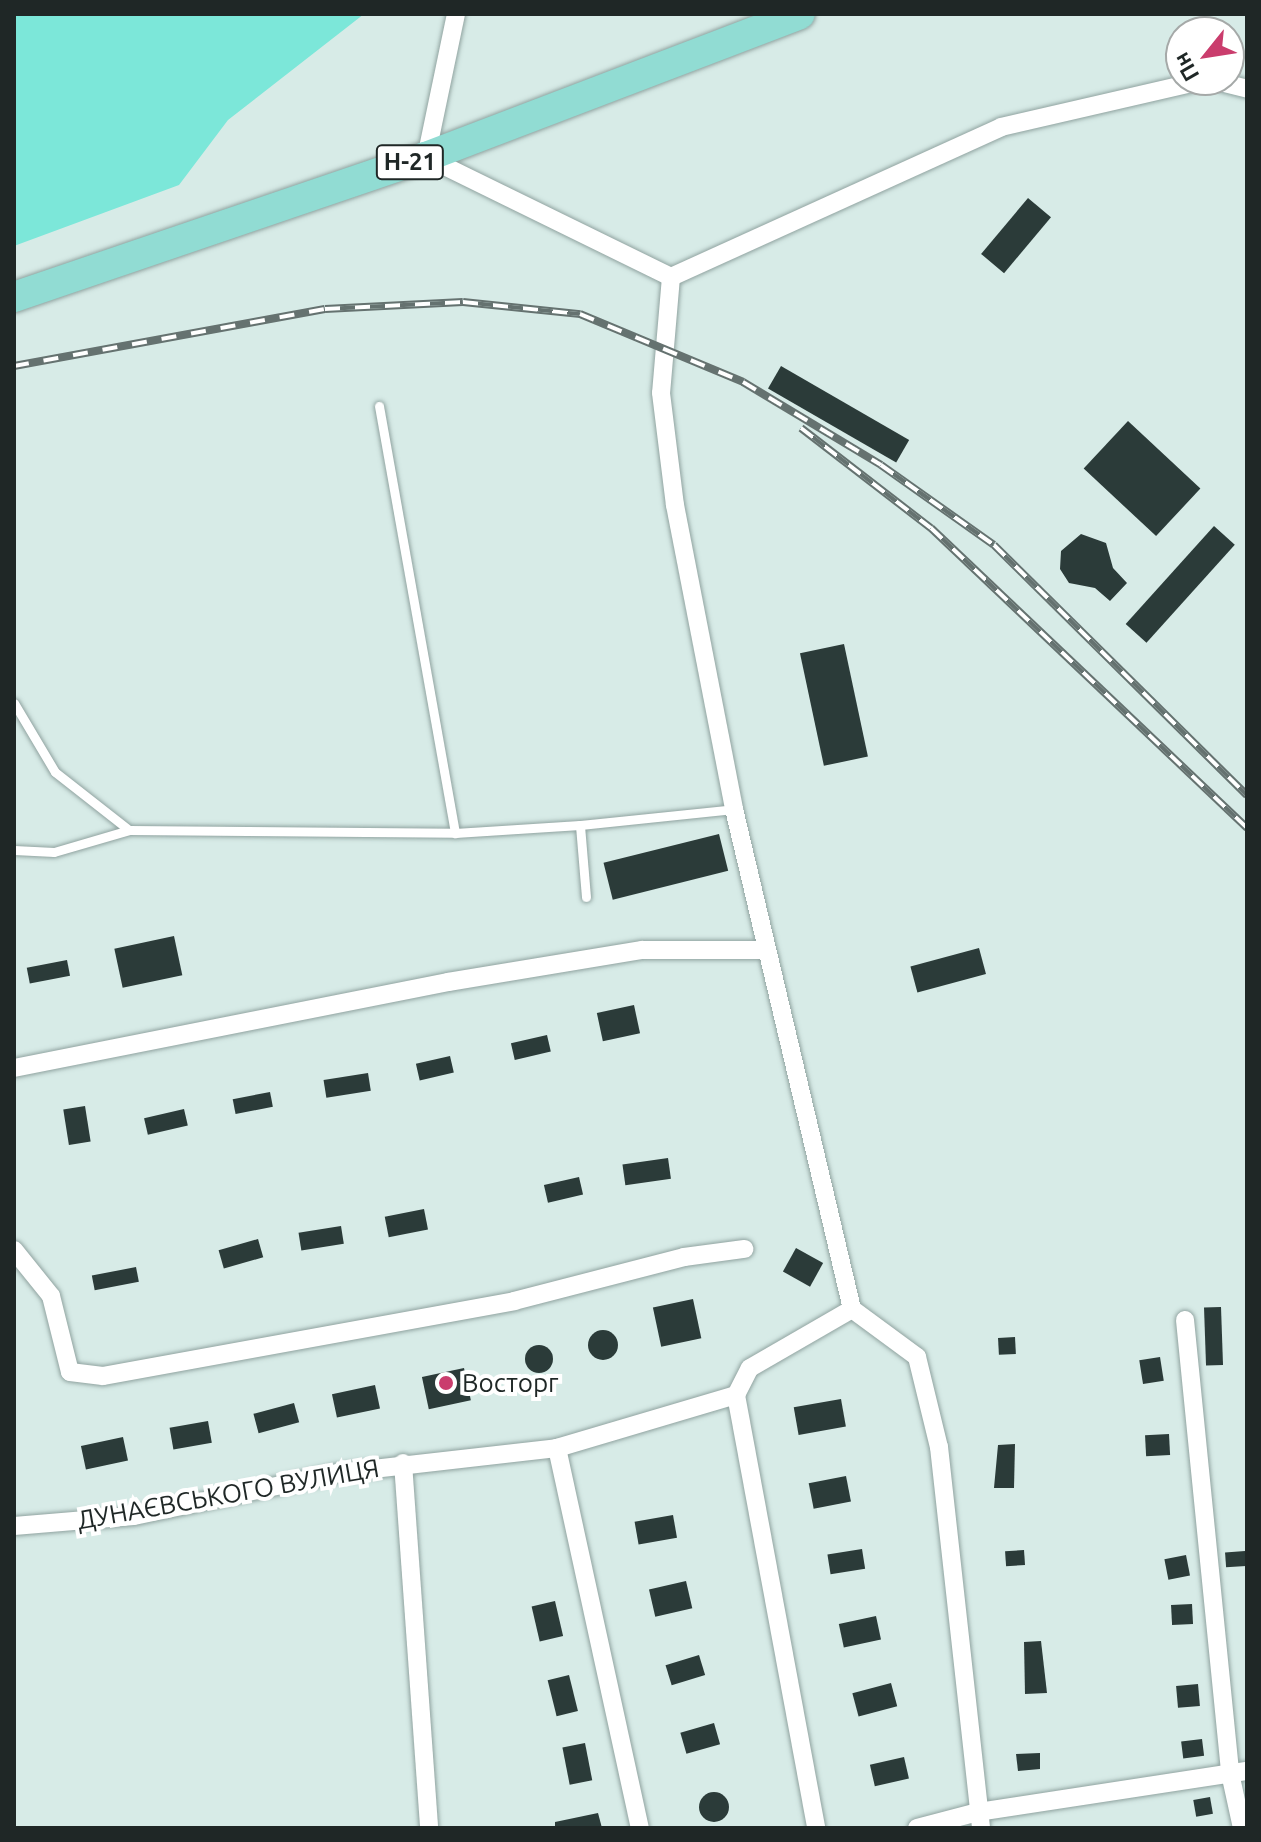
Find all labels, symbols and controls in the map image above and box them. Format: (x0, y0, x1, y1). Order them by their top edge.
north arrow (1165, 16, 1245, 96)
text: Пн (1167, 49, 1204, 86)
road number: Н-21 (374, 142, 446, 182)
place label: Восторг (462, 1367, 559, 1399)
marker: Восторг (437, 1374, 455, 1392)
street label: ДУНАЄВСЬКОГО ВУЛИЦЯ (74, 1452, 382, 1536)

